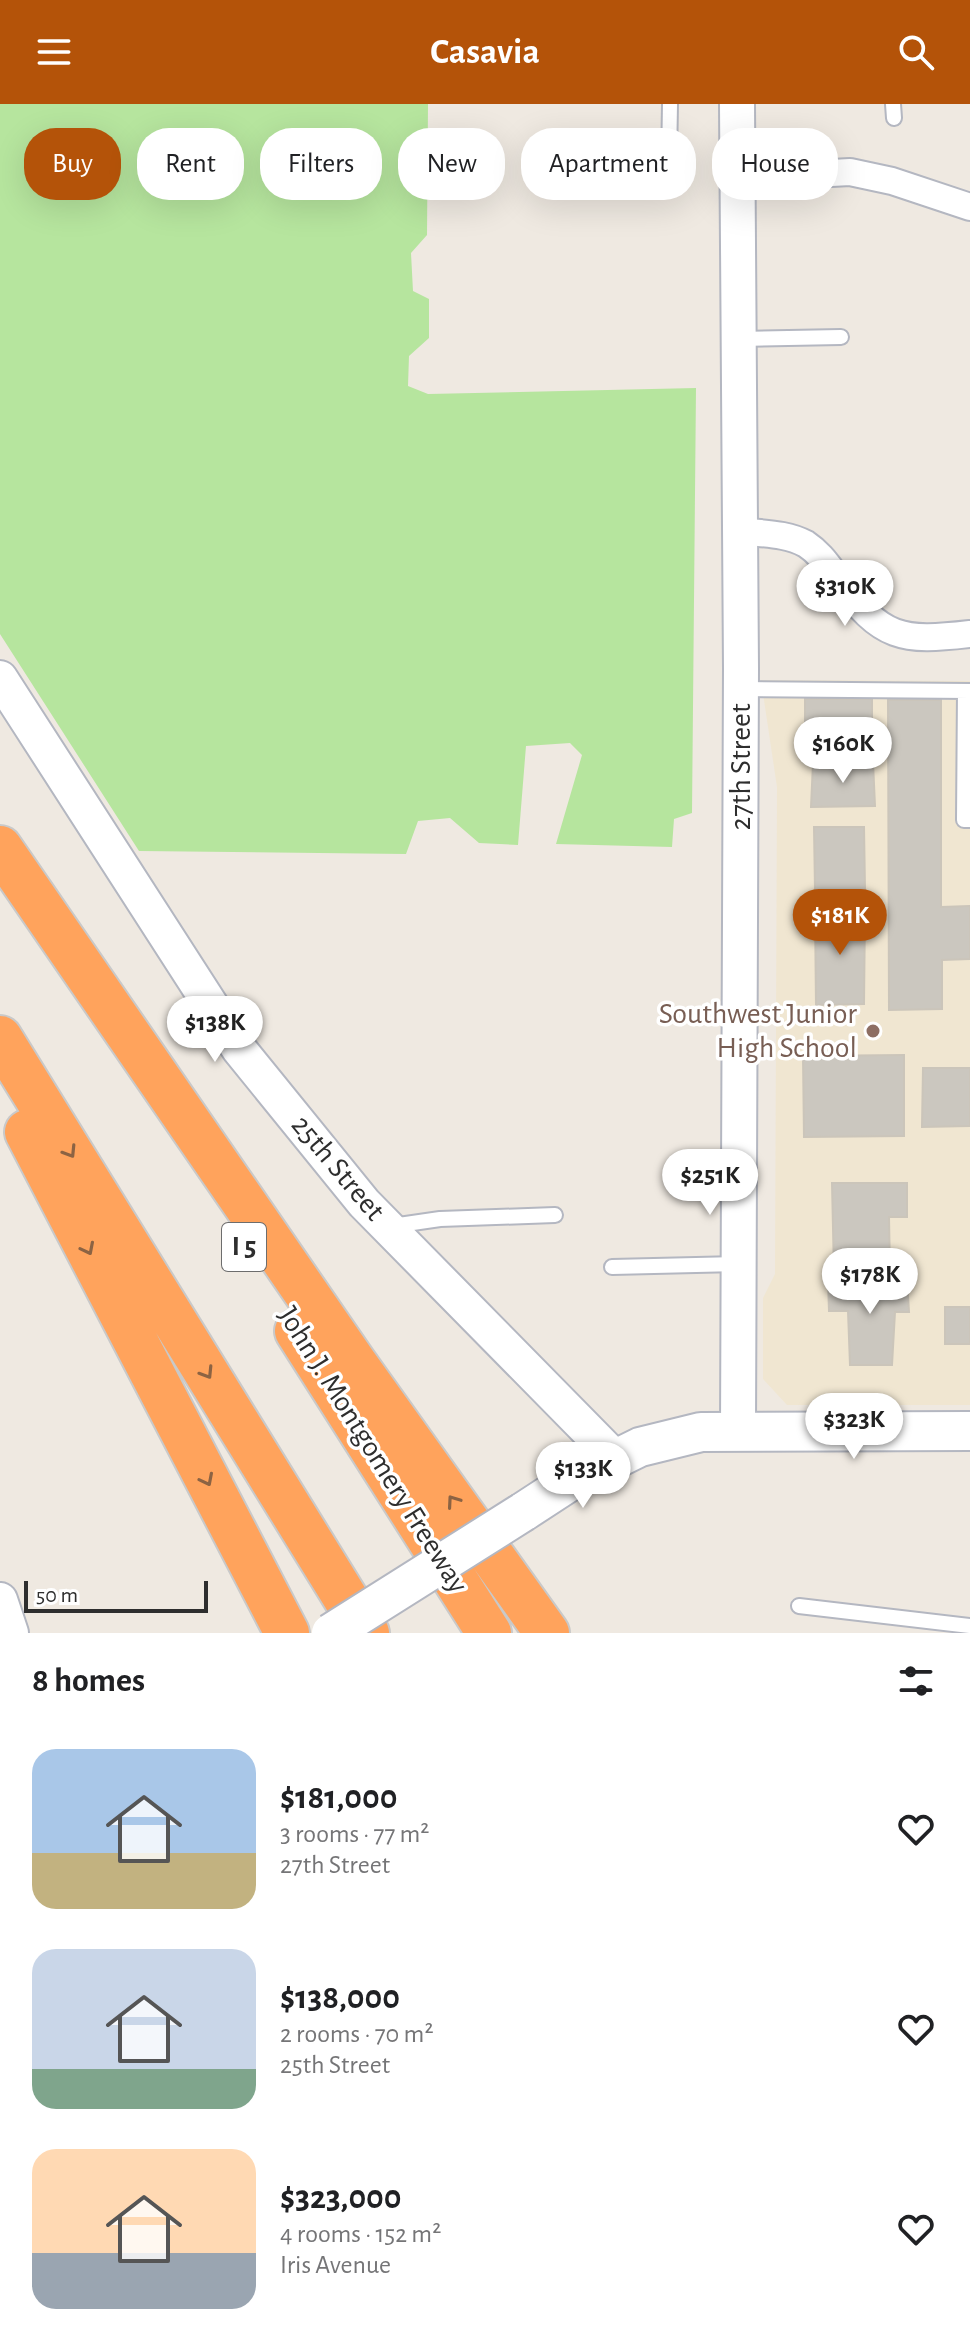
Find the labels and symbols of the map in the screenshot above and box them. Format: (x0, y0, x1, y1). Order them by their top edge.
pin: $310K (789, 560, 901, 628)
street label: 27th Street (726, 703, 756, 830)
pin: $160K (787, 717, 899, 785)
pin: $181K (784, 889, 896, 957)
pin: $138K (159, 996, 271, 1064)
place label: Southwest Junior High School (659, 999, 857, 1063)
marker: Southwest Junior High School (864, 1022, 882, 1040)
street label: 25th Street (286, 1110, 391, 1227)
one-way arrow (61, 1143, 76, 1158)
pin: $251K (654, 1149, 766, 1217)
road number: I 5 (222, 1223, 266, 1271)
one-way arrow (78, 1240, 93, 1255)
pin: $178K (814, 1248, 926, 1316)
street label: John J. Montgomery Freeway (273, 1302, 474, 1599)
one-way arrow (197, 1364, 212, 1379)
pin: $323K (798, 1393, 910, 1461)
pin: $133K (527, 1442, 639, 1510)
one-way arrow (198, 1471, 213, 1486)
one-way arrow (448, 1496, 462, 1510)
scale bar (24, 1577, 208, 1613)

